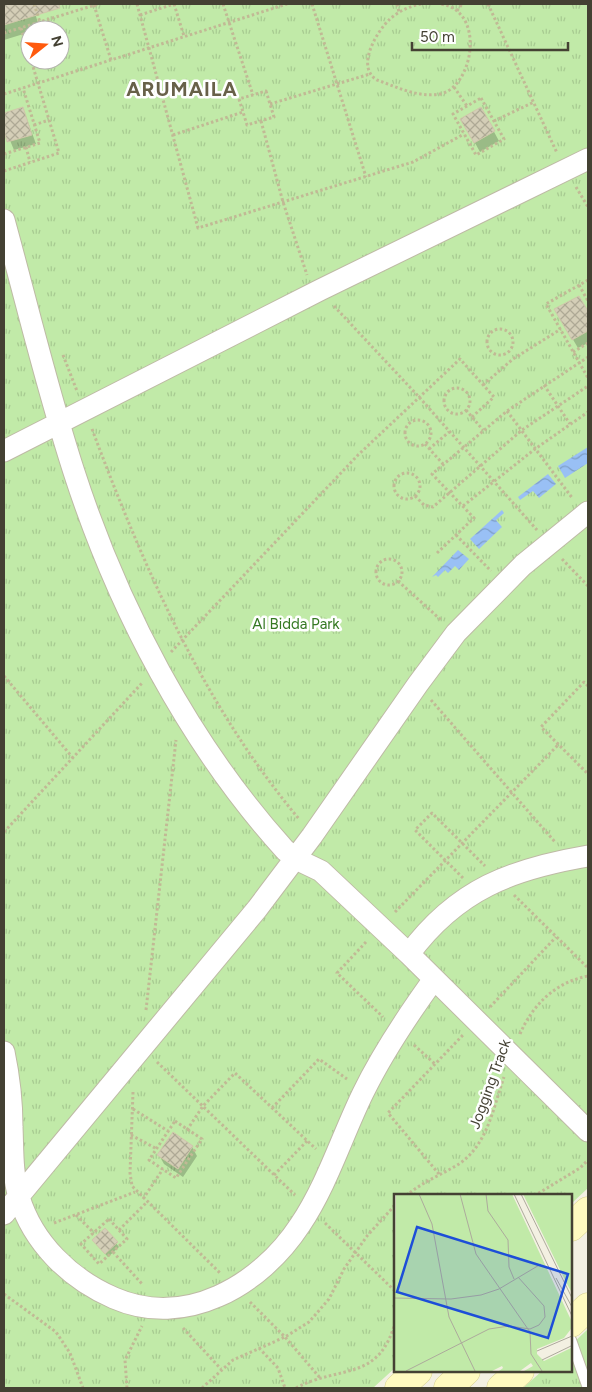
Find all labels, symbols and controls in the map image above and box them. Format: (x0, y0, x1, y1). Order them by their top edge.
north arrow (20, 20, 70, 70)
scale bar (412, 20, 568, 52)
text: 50 m (420, 28, 455, 46)
text: N (47, 34, 67, 49)
district label: ARUMAILA (126, 77, 238, 101)
park label: Al Bidda Park (252, 615, 340, 633)
street label: Jogging Track (465, 1036, 515, 1131)
inset map (394, 1194, 572, 1372)

